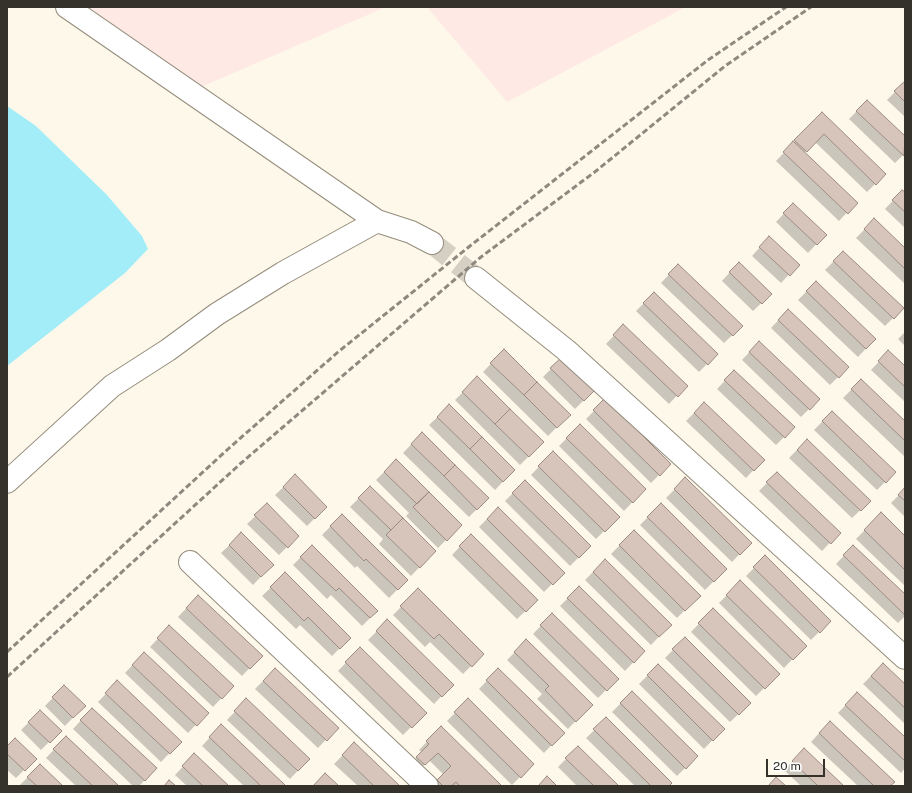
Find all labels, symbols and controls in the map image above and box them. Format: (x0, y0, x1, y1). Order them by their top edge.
scale bar (768, 751, 827, 777)
text: 20 m (773, 759, 801, 773)

